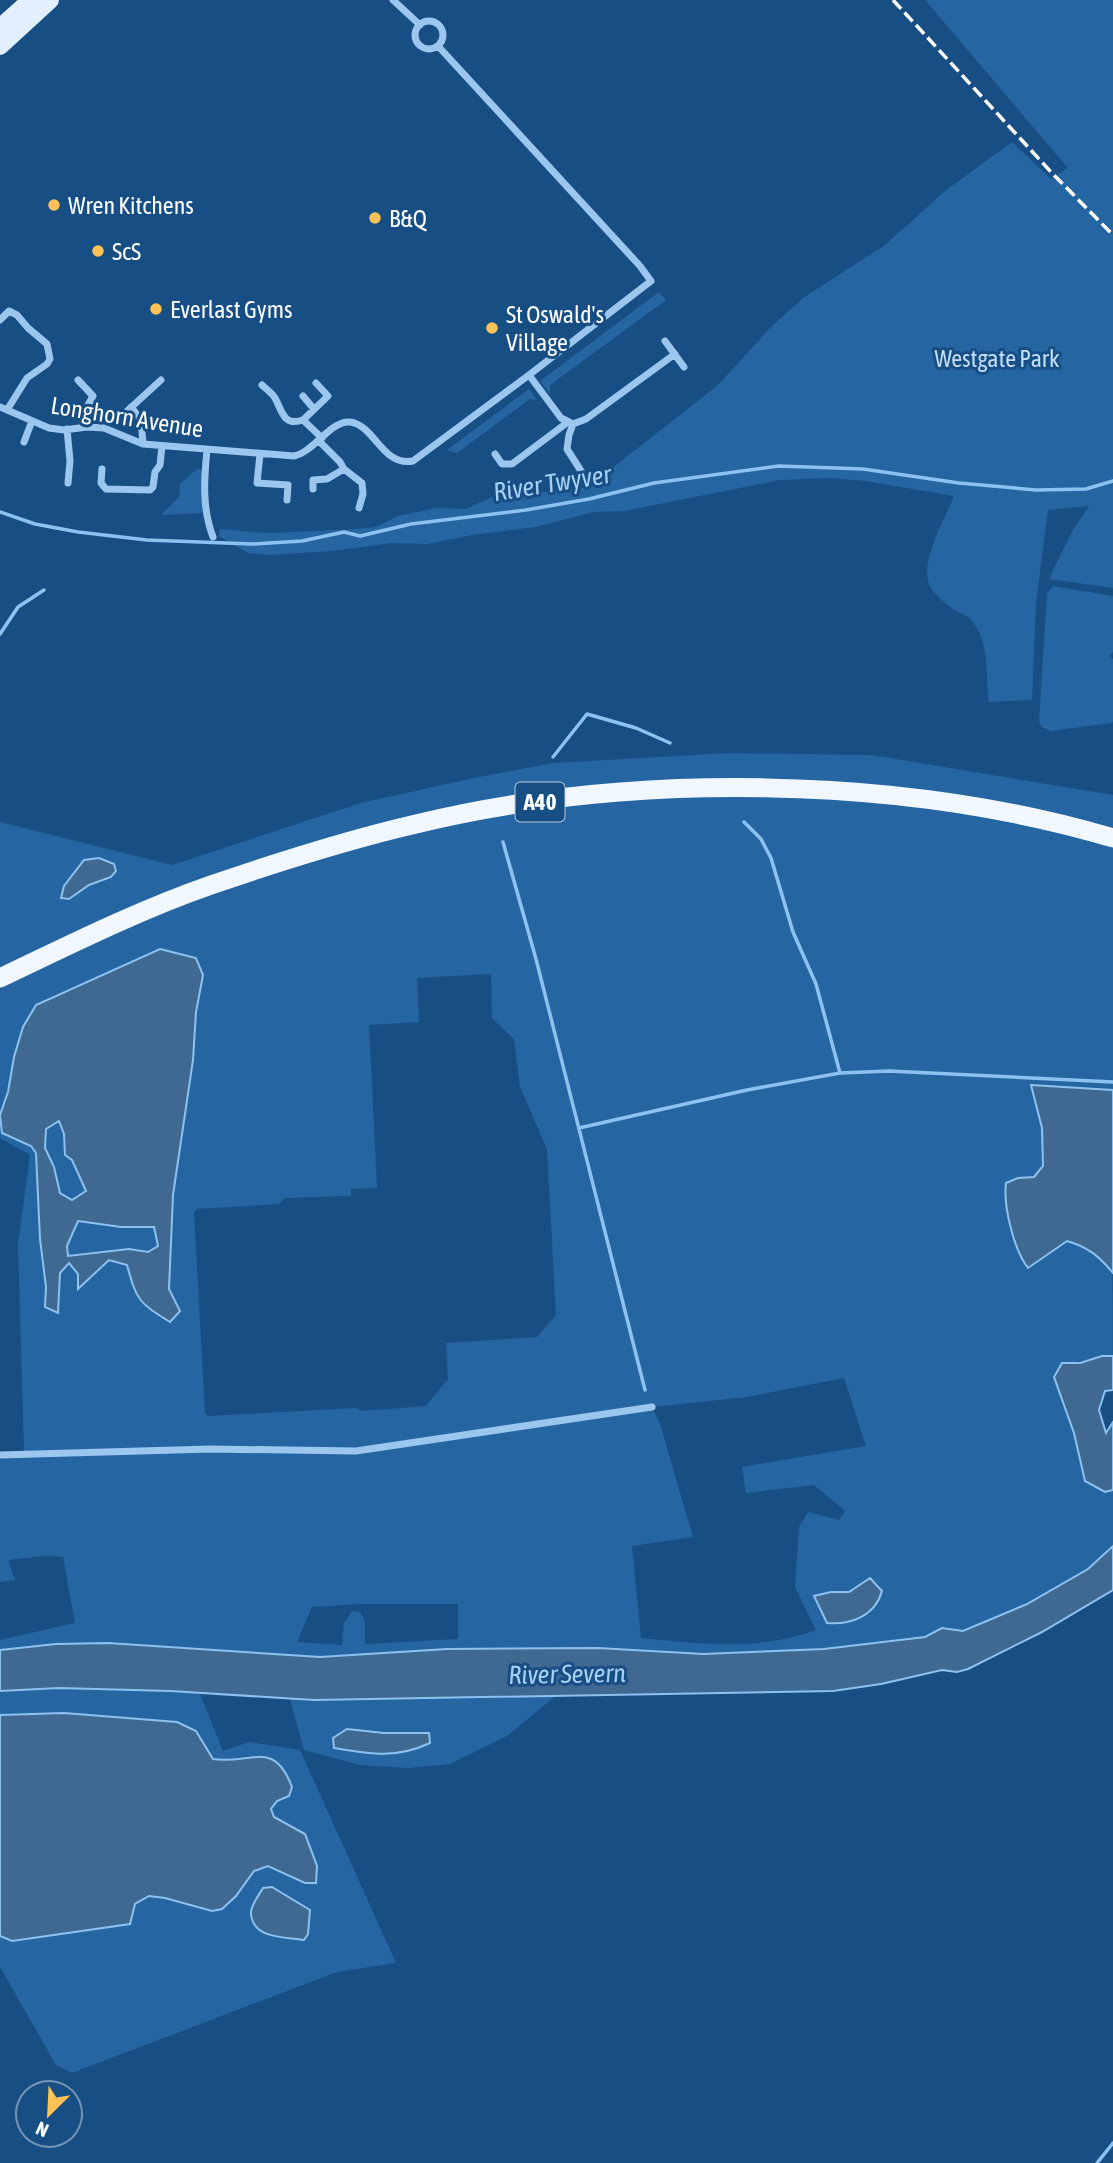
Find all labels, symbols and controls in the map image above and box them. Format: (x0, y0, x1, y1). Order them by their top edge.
place label: Wren Kitchens (68, 192, 194, 219)
marker: Wren Kitchens (46, 197, 62, 213)
place label: B&Q (389, 205, 428, 232)
marker: B&Q (367, 210, 383, 226)
place label: ScS (112, 238, 141, 265)
marker: ScS (90, 243, 106, 259)
place label: Everlast Gyms (170, 296, 292, 323)
marker: Everlast Gyms (148, 301, 164, 317)
place label: St Oswald's Village (506, 301, 604, 356)
marker: St Oswald's Village (484, 320, 500, 336)
park label: Westgate Park (935, 345, 1060, 372)
street label: Longhorn Avenue (49, 392, 205, 442)
water label: River Twyver (491, 459, 614, 507)
road number: A40 (516, 782, 564, 822)
water label: River Severn (508, 1658, 626, 1690)
north arrow (14, 2079, 84, 2149)
text: N (32, 2117, 52, 2142)

